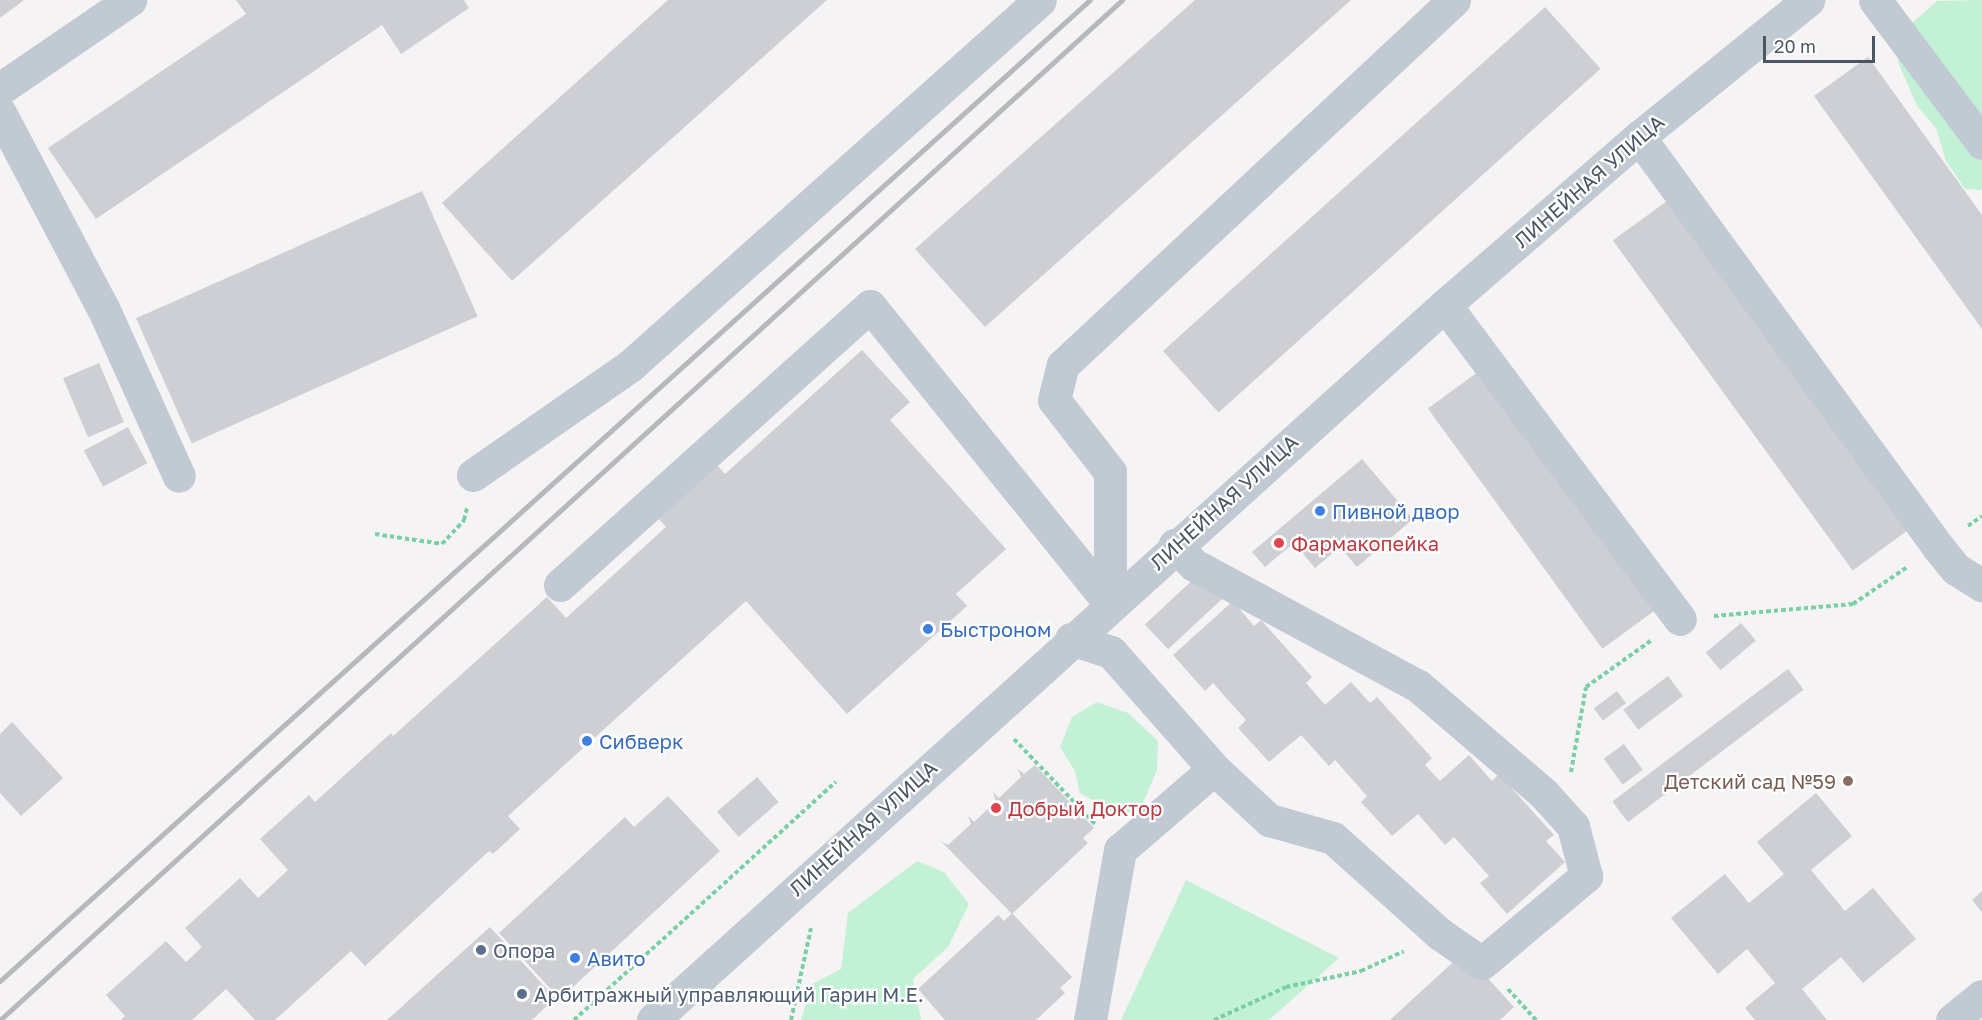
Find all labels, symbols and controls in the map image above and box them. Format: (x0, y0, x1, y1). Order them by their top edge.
scale bar (1766, 24, 1878, 62)
text: 20 m (1774, 35, 1816, 57)
street label: ЛИНЕЙНАЯ УЛИЦА (1509, 109, 1669, 253)
street label: ЛИНЕЙНАЯ УЛИЦА (1145, 429, 1303, 575)
place label: Пивной двор (1332, 499, 1460, 523)
marker: Пивной двор (1313, 504, 1327, 518)
place label: Фармакопейка (1291, 531, 1439, 555)
marker: Фармакопейка (1272, 536, 1286, 550)
place label: Быстроном (940, 617, 1051, 641)
marker: Быстроном (921, 622, 935, 636)
place label: Сибверк (599, 729, 683, 753)
marker: Сибверк (580, 734, 594, 748)
street label: ЛИНЕЙНАЯ УЛИЦА (784, 755, 942, 901)
place label: Детский сад №59 (1664, 769, 1836, 793)
marker: Детский сад №59 (1841, 774, 1855, 788)
place label: Добрый Доктор (1008, 796, 1162, 820)
marker: Добрый Доктор (989, 801, 1003, 815)
place label: Опора (493, 938, 555, 962)
marker: Опора (474, 943, 488, 957)
place label: Авито (587, 946, 645, 970)
marker: Авито (568, 951, 582, 965)
place label: Арбитражный управляющий Гарин М.Е. (534, 982, 924, 1006)
marker: Арбитражный управляющий Гарин М.Е. (515, 987, 529, 1001)

